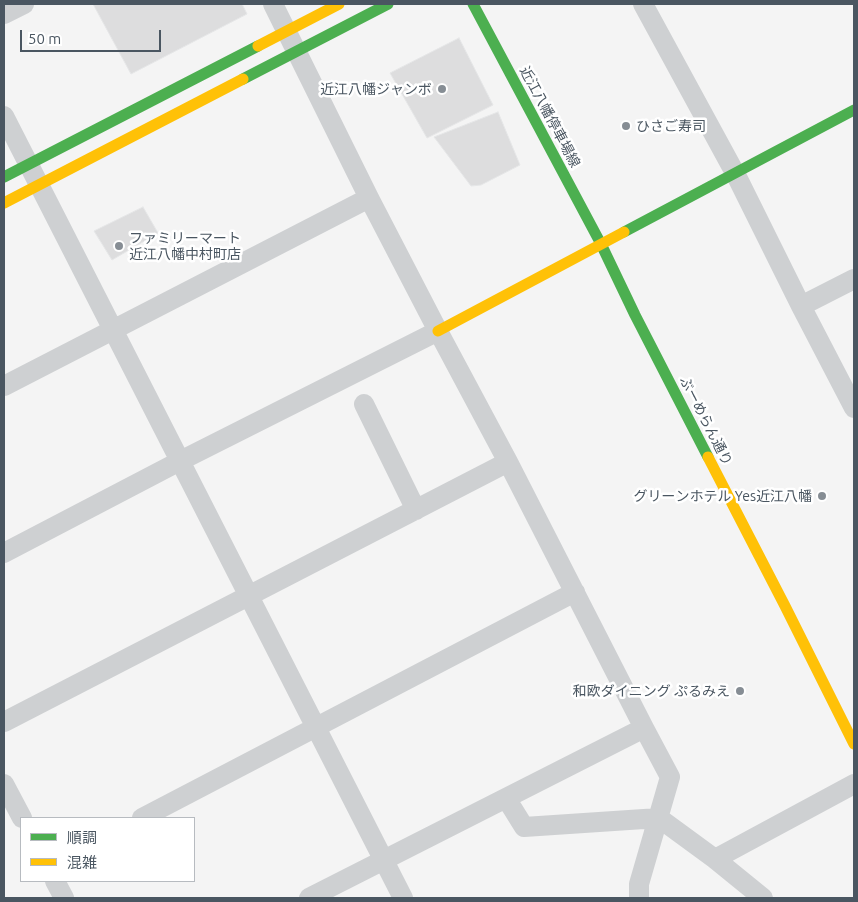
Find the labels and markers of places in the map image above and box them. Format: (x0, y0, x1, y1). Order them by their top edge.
place label: 近江八幡ジャンボ (320, 81, 432, 97)
marker: 近江八幡ジャンボ (436, 83, 448, 95)
place label: ひさご寿司 (636, 118, 706, 134)
marker: ひさご寿司 (620, 120, 632, 132)
place label: ファミリーマート 近江八幡中村町店 (129, 230, 241, 262)
marker: ファミリーマート 近江八幡中村町店 (113, 240, 125, 252)
place label: グリーンホテル Yes近江八幡 (634, 488, 812, 504)
marker: グリーンホテル Yes近江八幡 (816, 490, 828, 502)
place label: 和欧ダイニング ぷるみえ (573, 683, 730, 699)
marker: 和欧ダイニング ぷるみえ (734, 685, 746, 697)

